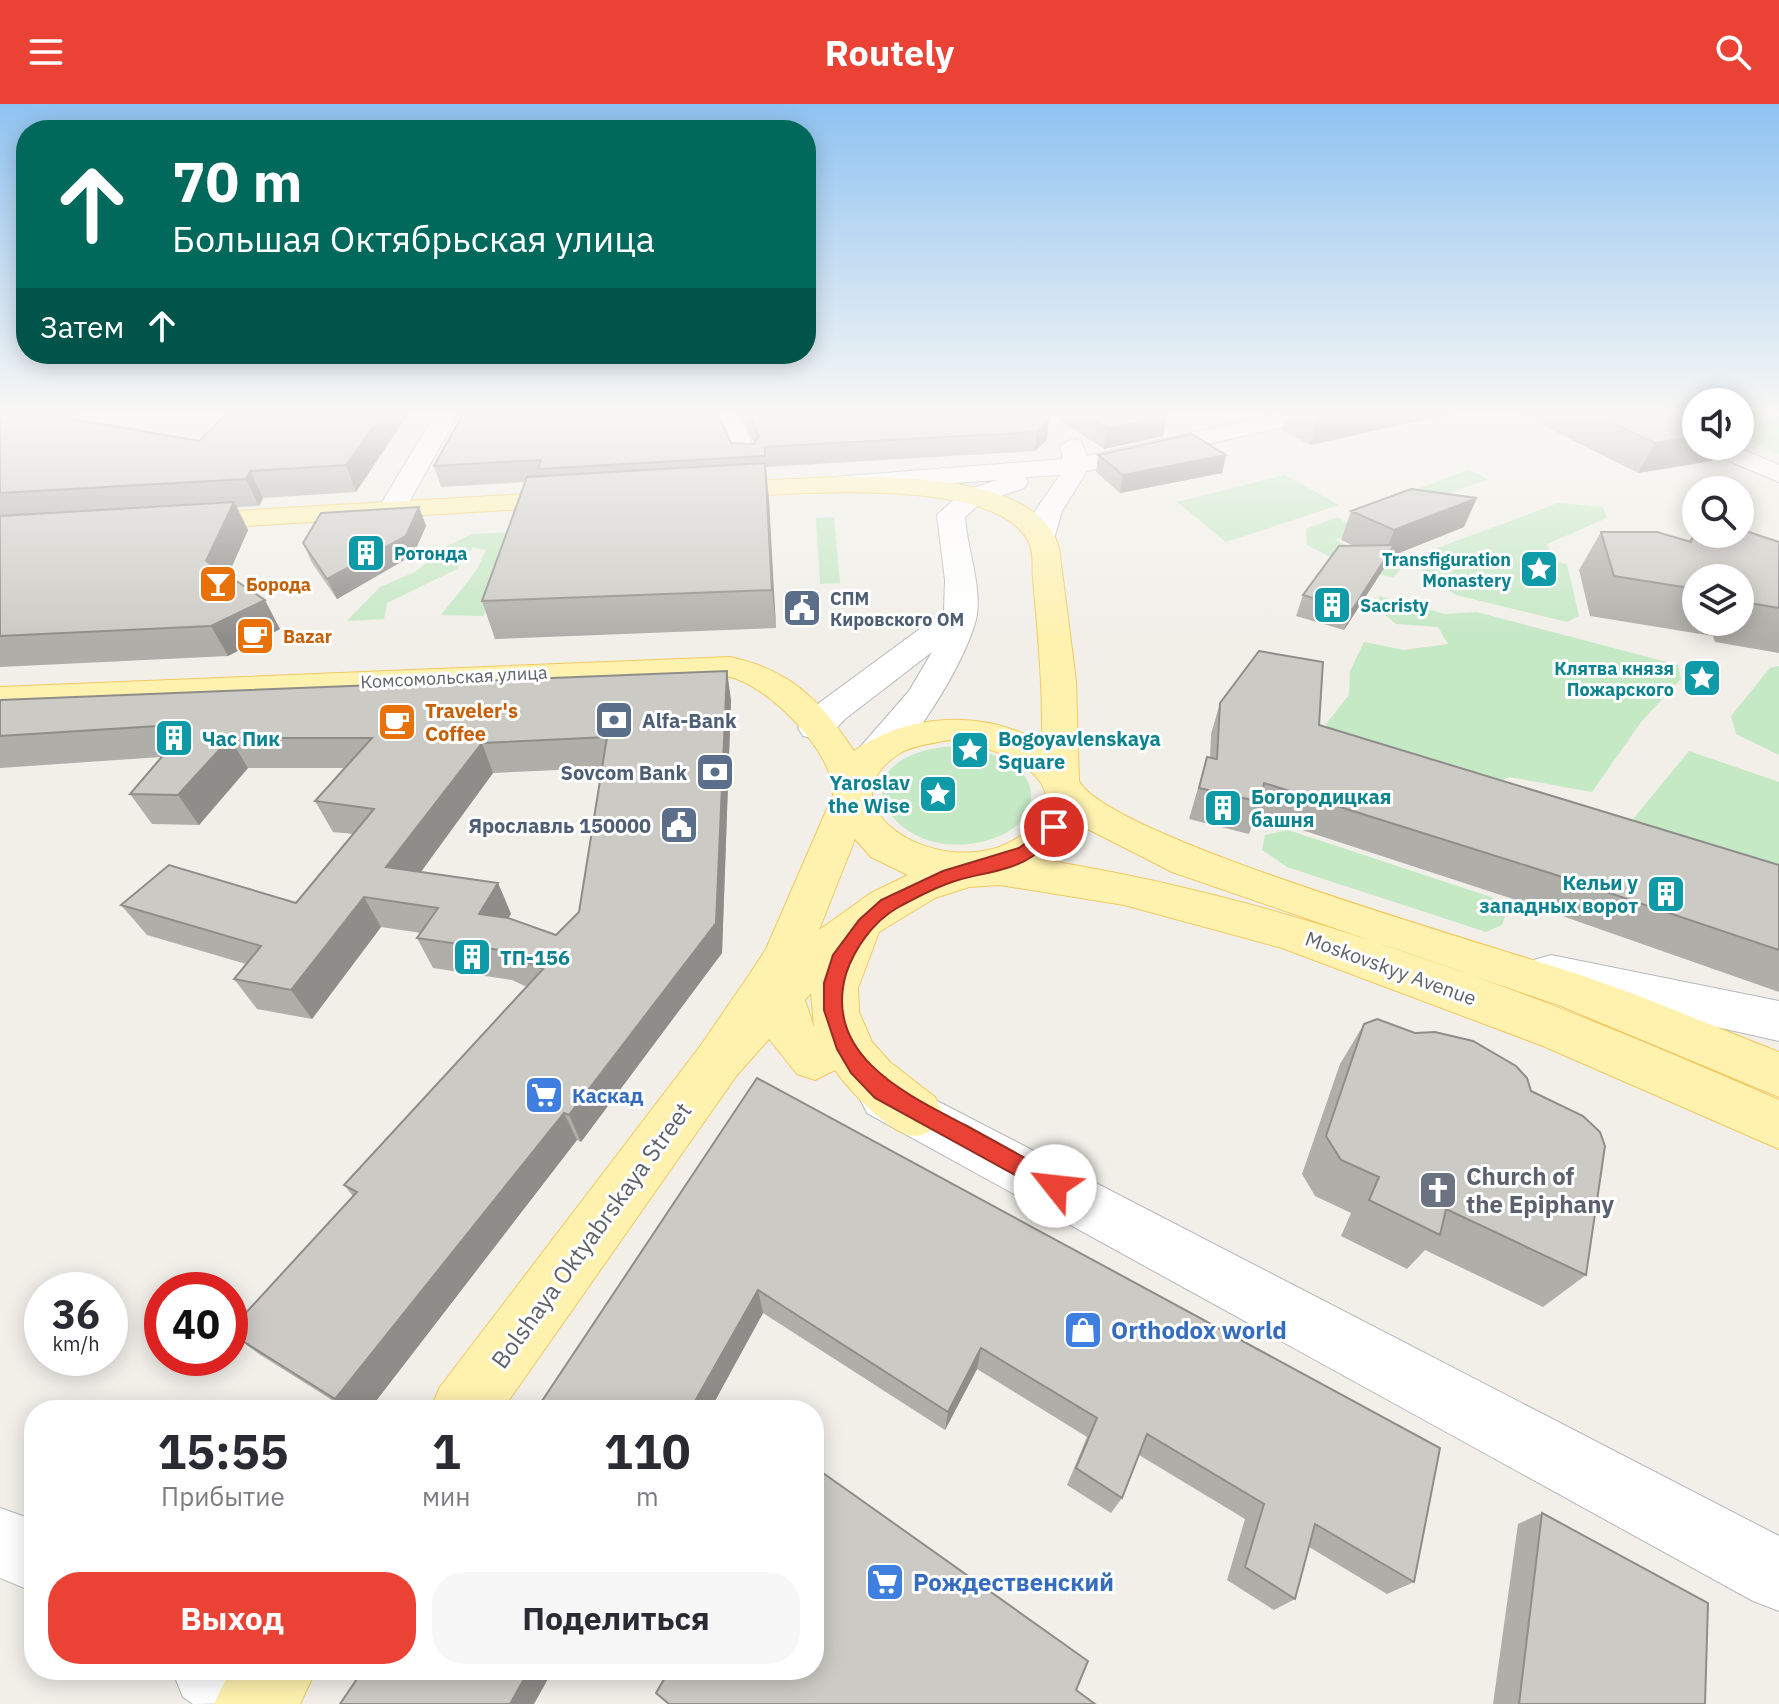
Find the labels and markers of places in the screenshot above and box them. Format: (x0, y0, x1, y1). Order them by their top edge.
building icon: Ротонда (345, 532, 387, 574)
place label: Ротонда (394, 542, 468, 565)
place label: Transfiguration Monastery (1382, 548, 1511, 592)
place icon: Transfiguration Monastery (1518, 548, 1560, 590)
bar icon: Борода (197, 563, 239, 605)
place label: Борода (246, 573, 311, 596)
building icon: Sacristy (1311, 584, 1353, 626)
public building icon: СПМ Кировского ОМ (781, 587, 823, 629)
place label: СПМ Кировского ОМ (830, 587, 964, 631)
place label: Sacristy (1360, 594, 1429, 617)
cafe icon: Bazar (234, 615, 276, 657)
place label: Bazar (283, 625, 332, 648)
place label: Клятва князя Пожарского (1554, 657, 1674, 701)
place icon: Клятва князя Пожарского (1681, 657, 1723, 699)
place label: Traveler's Coffee (425, 697, 518, 747)
bank icon: Alfa-Bank (593, 699, 635, 741)
cafe icon: Traveler's Coffee (376, 701, 418, 743)
place label: Alfa-Bank (642, 707, 737, 734)
building icon: Час Пик (153, 717, 195, 759)
place label: Час Пик (202, 725, 280, 752)
place label: Bogoyavlenskaya Square (998, 725, 1161, 775)
place icon: Bogoyavlenskaya Square (949, 729, 991, 771)
bank icon: Sovcom Bank (694, 751, 736, 793)
place label: Sovcom Bank (561, 759, 687, 786)
place label: Yaroslav the Wise (828, 769, 910, 819)
place icon: Yaroslav the Wise (917, 773, 959, 815)
place label: Богородицкая башня (1251, 783, 1391, 833)
building icon: Богородицкая башня (1202, 787, 1244, 829)
pin (1020, 793, 1088, 861)
public building icon: Ярославль 150000 (658, 804, 700, 846)
place label: Ярославль 150000 (468, 812, 651, 839)
place label: Кельи у западных ворот (1479, 869, 1638, 919)
building icon: Кельи у западных ворот (1645, 873, 1687, 915)
building icon: ТП-156 (451, 936, 493, 978)
place label: ТП-156 (500, 944, 570, 971)
supermarket icon: Каскад (523, 1074, 565, 1116)
place label: Каскад (572, 1082, 643, 1109)
place label: Church of the Epiphany (1466, 1160, 1614, 1220)
church icon: Church of the Epiphany (1417, 1169, 1459, 1211)
shop icon: Orthodox world (1062, 1309, 1104, 1351)
place label: Orthodox world (1111, 1314, 1287, 1346)
supermarket icon: Рождественский (864, 1561, 906, 1603)
place label: Рождественский (913, 1566, 1114, 1598)

